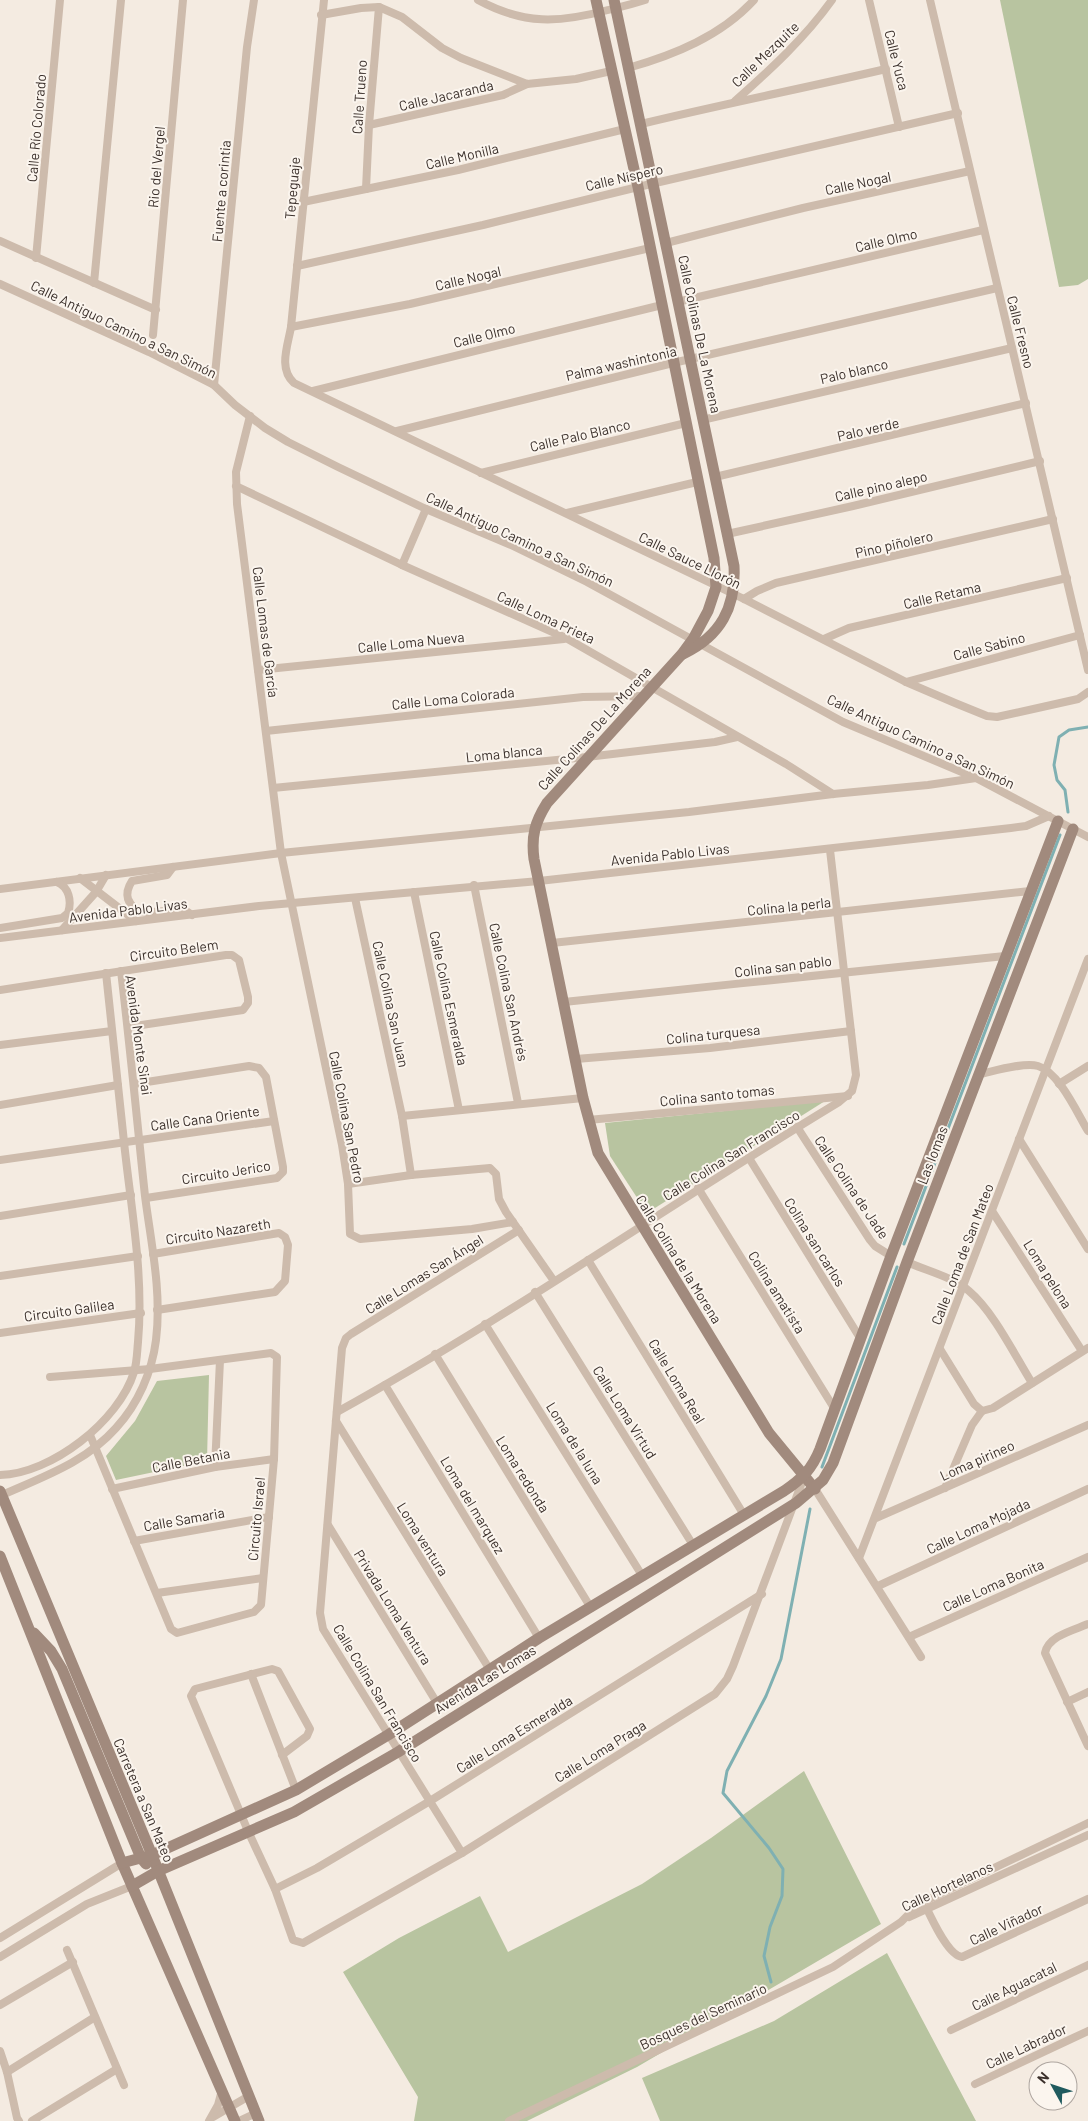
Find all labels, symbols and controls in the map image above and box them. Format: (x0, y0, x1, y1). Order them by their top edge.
street label: Calle Mezquite (728, 18, 802, 90)
street label: Calle Yuca (881, 28, 913, 92)
street label: Calle Trueno (348, 59, 370, 135)
street label: Calle Río Colorado (23, 73, 49, 183)
street label: Calle Jacaranda (397, 76, 495, 114)
street label: Rio del Vergel (144, 126, 168, 208)
street label: Fuente a corintia (208, 139, 234, 243)
street label: Calle Monilla (424, 139, 500, 173)
street label: Tepeguaje (281, 156, 303, 220)
street label: Calle Níspero (584, 160, 664, 194)
street label: Calle Nogal (823, 168, 893, 198)
street label: Calle Olmo (853, 225, 919, 255)
street label: Calle Colinas De La Morena (675, 253, 725, 415)
street label: Calle Nogal (433, 262, 503, 294)
street label: Calle Antiguo Camino a San Simón (28, 276, 220, 382)
street label: Calle Fresno (1004, 294, 1038, 370)
street label: Calle Olmo (451, 319, 517, 351)
street label: Palma washintonia (564, 342, 678, 384)
street label: Palo blanco (818, 355, 890, 387)
street label: Palo verde (835, 414, 901, 444)
street label: Calle Palo Blanco (528, 415, 632, 455)
street label: Calle pino alepo (833, 467, 929, 505)
street label: Calle Antiguo Camino a San Simón (424, 488, 616, 590)
street label: Pino piñolero (853, 527, 935, 561)
street label: Calle Sauce Llorón (636, 528, 744, 592)
street label: Calle Lomas de García (250, 565, 282, 699)
street label: Calle Retama (902, 578, 982, 612)
street label: Calle Loma Prieta (494, 587, 598, 647)
street label: Calle Loma Nueva (357, 628, 465, 656)
street label: Calle Sabino (951, 628, 1027, 664)
street label: Calle Colinas De La Morena (534, 662, 654, 794)
street label: Calle Loma Colorada (391, 683, 515, 713)
street label: Calle Antiguo Camino a San Simón (825, 690, 1017, 792)
street label: Loma blanca (465, 741, 543, 765)
street label: Avenida Pablo Livas (610, 839, 730, 869)
street label: Colina la perla (746, 893, 832, 919)
street label: Avenida Pablo Livas (68, 894, 189, 926)
street label: Calle Colina San Andrés (486, 921, 532, 1063)
street label: Calle Colina Esmeralda (426, 929, 472, 1067)
street label: Circuito Belem (129, 935, 219, 965)
street label: Calle Colina San Juan (369, 939, 413, 1069)
street label: Colina san pablo (733, 952, 833, 980)
street label: Avenida Monte Sinai (122, 974, 156, 1096)
street label: Colina turquesa (665, 1021, 761, 1047)
street label: Calle Colina San Pedro (326, 1050, 368, 1184)
street label: Colina santo tomas (659, 1081, 775, 1109)
street label: Calle Cana Oriente (149, 1102, 261, 1134)
street label: Calle Colina San Francisco (659, 1106, 803, 1204)
street label: Las lomas (913, 1123, 951, 1187)
street label: Calle Colina de Jade (811, 1132, 893, 1242)
street label: Circuito Jerico (180, 1157, 272, 1187)
street label: Calle Loma de San Mateo (927, 1181, 997, 1327)
street label: Calle Colina de la Morena (632, 1191, 726, 1327)
street label: Colina san carlos (781, 1194, 849, 1290)
street label: Circuito Nazareth (164, 1214, 272, 1248)
street label: Calle Lomas San Ángel (362, 1231, 486, 1317)
street label: Loma pelona (1020, 1237, 1076, 1311)
street label: Colina amatista (745, 1248, 809, 1336)
street label: Circuito Galilea (23, 1295, 115, 1325)
street label: Calle Loma Real (645, 1336, 709, 1426)
street label: Calle Loma Virtud (590, 1362, 660, 1462)
street label: Loma de la luna (543, 1399, 607, 1487)
street label: Loma redonda (493, 1433, 553, 1515)
street label: Loma pirineo (937, 1436, 1017, 1484)
street label: Calle Betania (151, 1444, 231, 1476)
street label: Loma del marquez (437, 1453, 509, 1557)
street label: Circuito Israel (244, 1476, 268, 1562)
street label: Calle Loma Mojada (923, 1495, 1033, 1557)
street label: Loma ventura (394, 1499, 452, 1579)
street label: Calle Samaria (142, 1503, 226, 1535)
street label: Privada Loma Ventura (351, 1546, 435, 1668)
street label: Calle Loma Bonita (940, 1555, 1046, 1615)
street label: Calle Colina San Francisco (330, 1621, 426, 1765)
street label: Avenida Las Lomas (431, 1641, 539, 1717)
street label: Calle Loma Esmeralda (453, 1691, 575, 1777)
street label: Calle Loma Praga (551, 1716, 649, 1786)
street label: Carretera a San Mateo (110, 1735, 178, 1865)
street label: Calle Hortelanos (899, 1857, 996, 1915)
street label: Calle Viñador (967, 1900, 1045, 1948)
street label: Calle Aguacatal (969, 1958, 1059, 2014)
street label: Bosques del Seminario (637, 1979, 769, 2053)
street label: Calle Labrador (983, 2020, 1069, 2072)
north arrow (1028, 2061, 1078, 2111)
text: N (1033, 2068, 1052, 2086)

